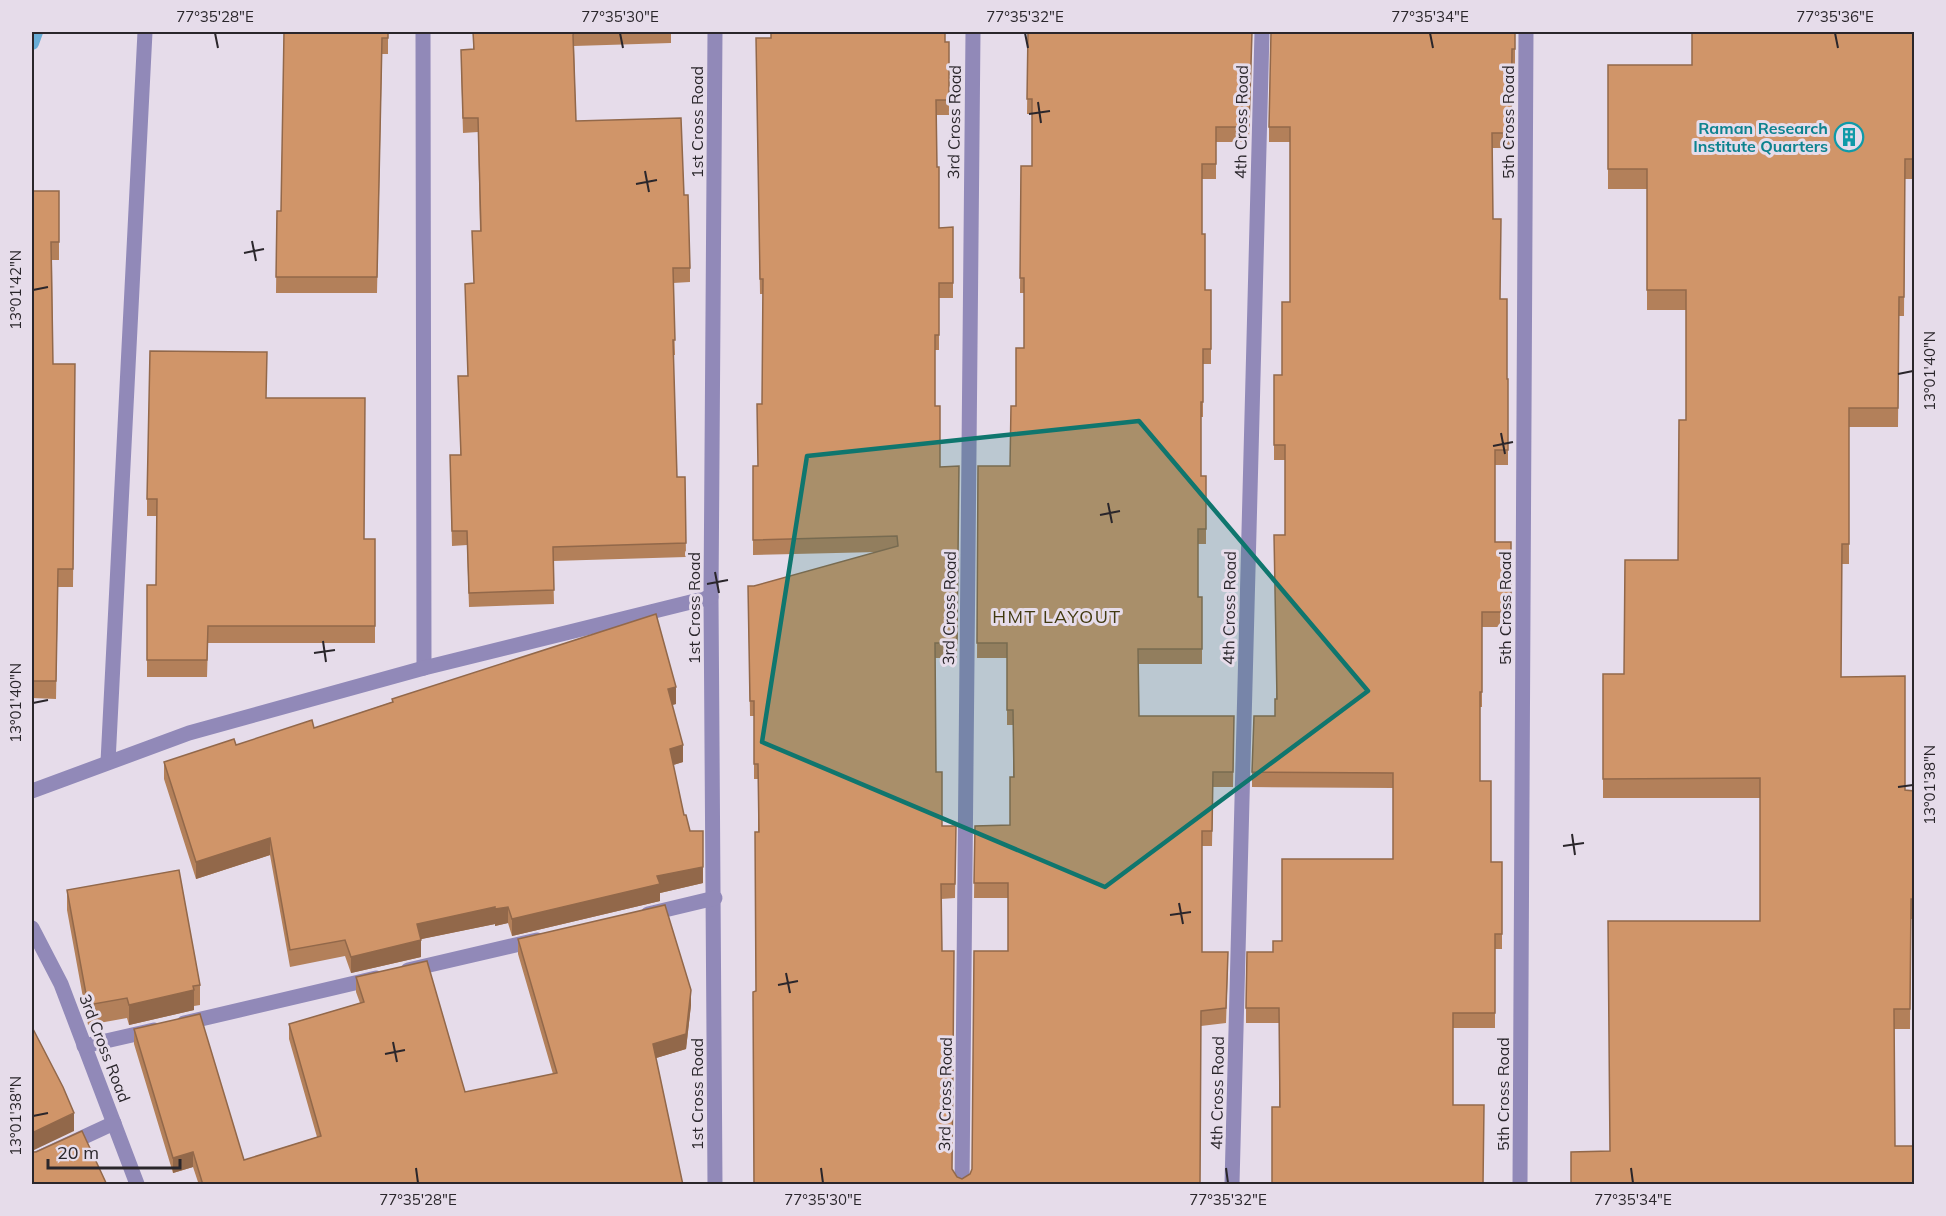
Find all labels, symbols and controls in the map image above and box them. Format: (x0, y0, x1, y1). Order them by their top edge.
text: 77°35'28"E (176, 7, 254, 26)
text: 77°35'30"E (581, 7, 659, 26)
text: 77°35'32"E (986, 7, 1064, 26)
text: 77°35'34"E (1391, 7, 1469, 26)
text: 77°35'36"E (1796, 7, 1874, 26)
street label: 3rd Cross Road (943, 65, 965, 179)
street label: 4th Cross Road (1230, 65, 1252, 179)
street label: 5th Cross Road (1498, 65, 1518, 179)
street label: 1st Cross Road (687, 66, 707, 178)
place label: Raman Research Institute Quarters (1693, 118, 1828, 156)
building icon: Raman Research Institute Quarters (1833, 121, 1865, 153)
text: 13°01'42"N (6, 250, 25, 330)
text: 13°01'40"N (1920, 331, 1939, 411)
street label: 3rd Cross Road (938, 551, 960, 665)
street label: 4th Cross Road (1218, 551, 1240, 665)
street label: 5th Cross Road (1495, 551, 1515, 665)
street label: 1st Cross Road (684, 552, 704, 664)
district label: HMT LAYOUT (992, 605, 1122, 628)
text: 13°01'40"N (6, 663, 25, 743)
text: 13°01'38"N (1920, 745, 1939, 825)
street label: 3rd Cross Road (75, 991, 135, 1105)
street label: 4th Cross Road (1206, 1036, 1228, 1150)
street label: 3rd Cross Road (934, 1037, 956, 1151)
street label: 5th Cross Road (1493, 1037, 1513, 1151)
street label: 1st Cross Road (687, 1038, 707, 1150)
text: 13°01'38"N (6, 1076, 25, 1156)
scale bar (48, 1132, 180, 1170)
text: 20 m (57, 1141, 99, 1164)
text: 77°35'28"E (379, 1190, 457, 1209)
text: 77°35'30"E (784, 1190, 862, 1209)
text: 77°35'32"E (1189, 1190, 1267, 1209)
text: 77°35'34"E (1594, 1190, 1672, 1209)

